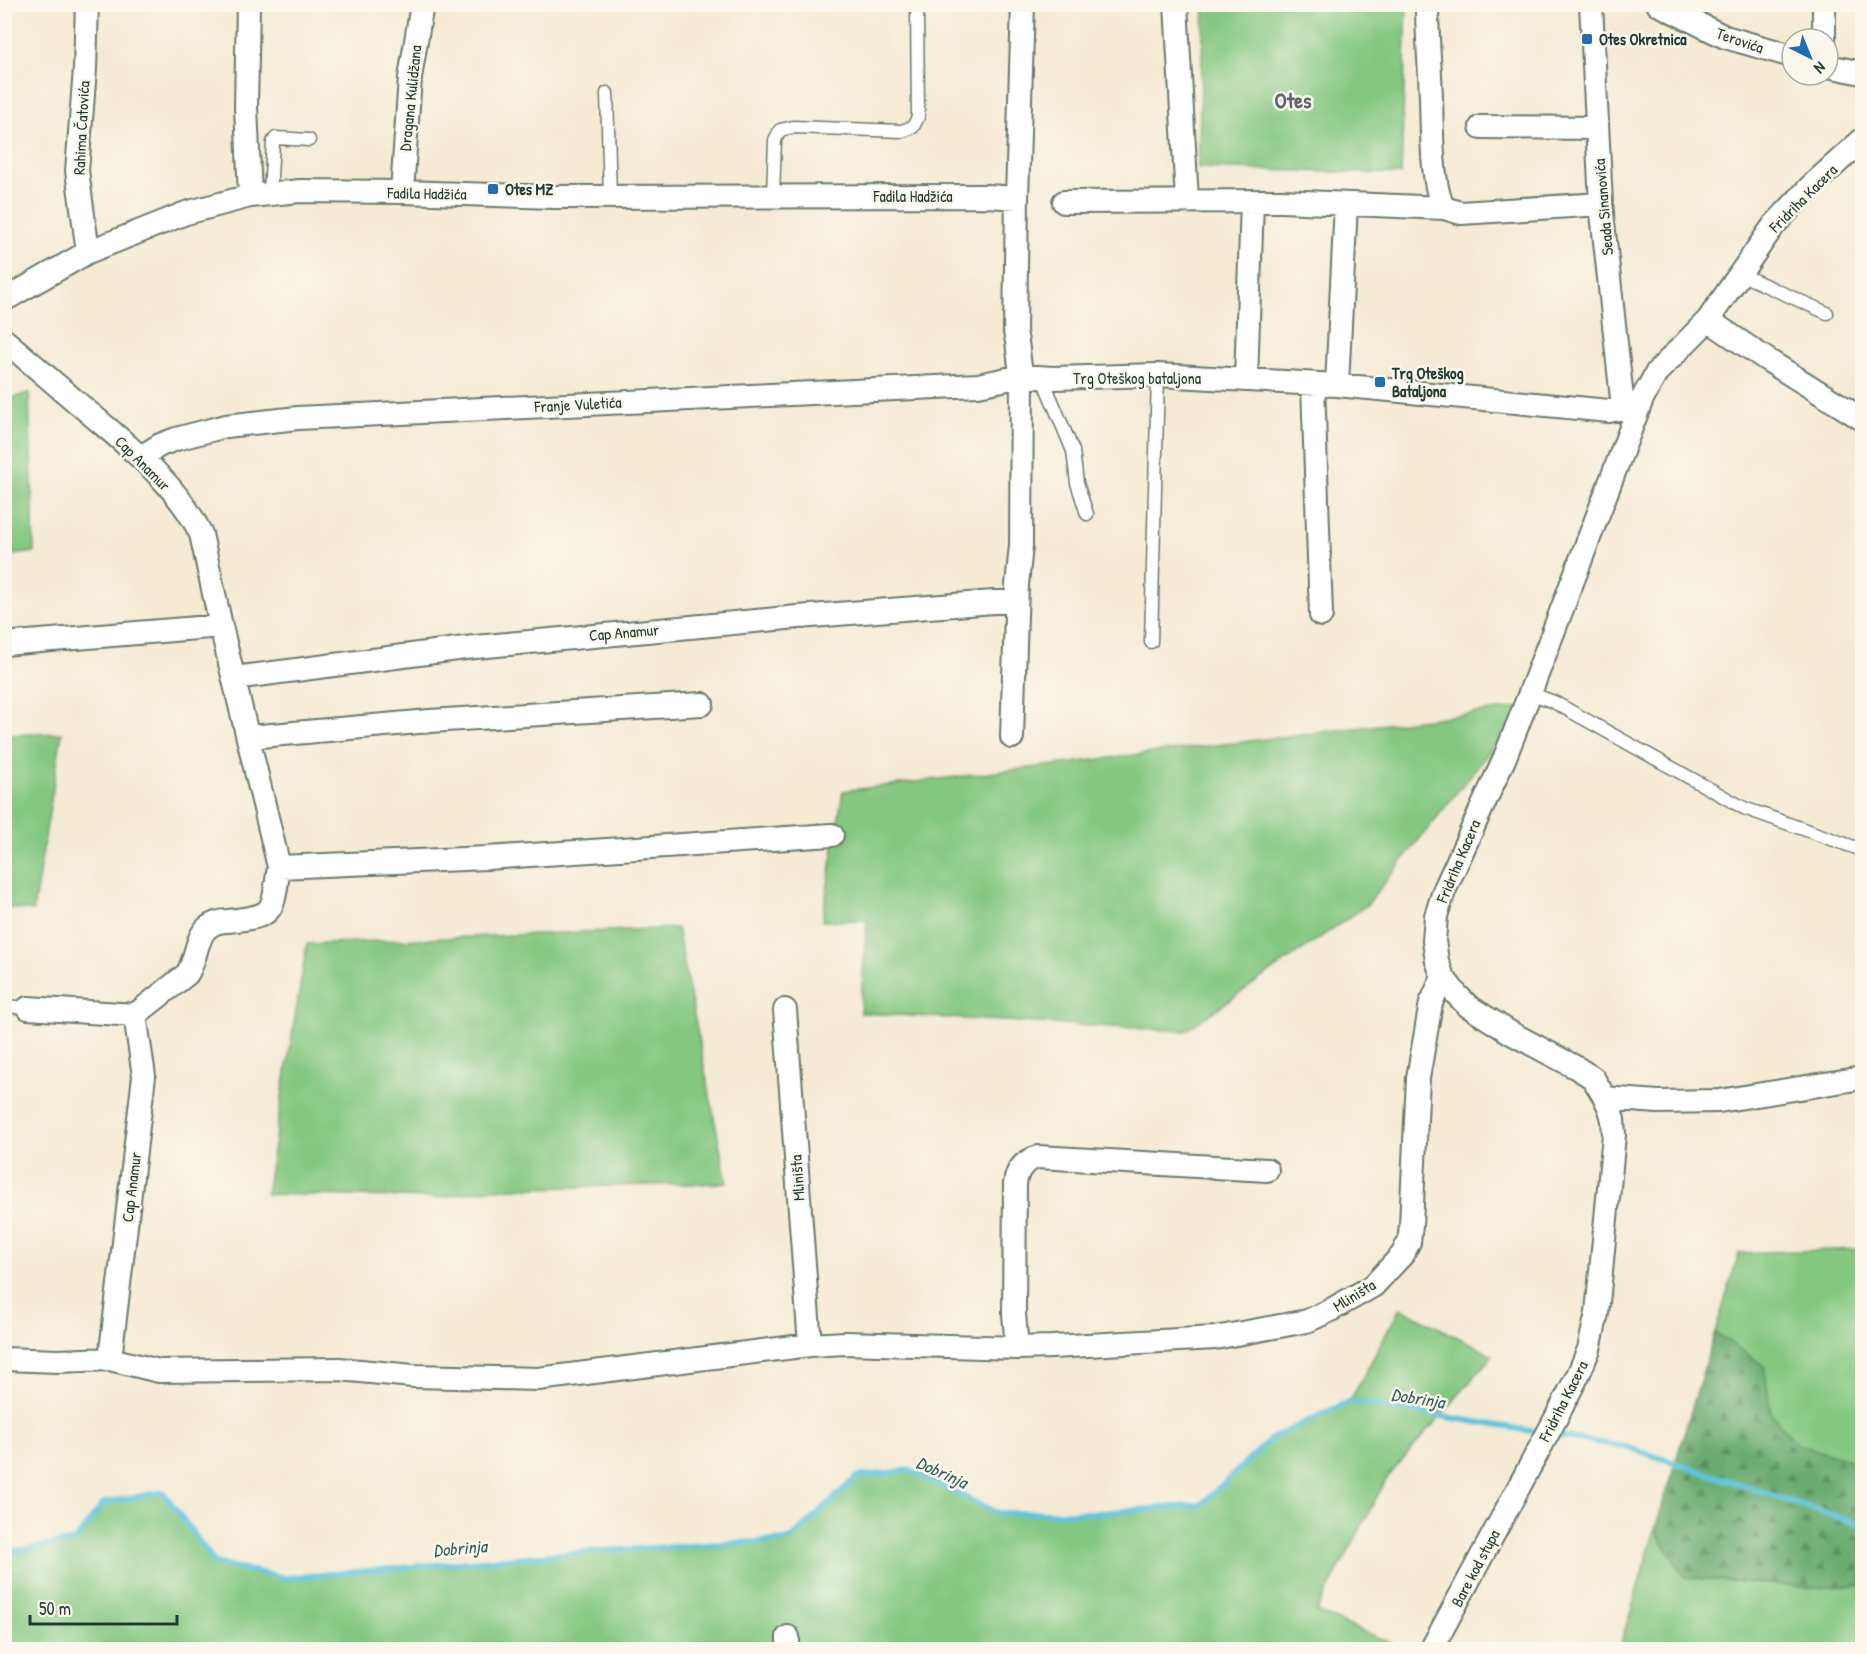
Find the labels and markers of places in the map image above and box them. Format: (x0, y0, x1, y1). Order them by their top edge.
place label: Otes Okretnica (1599, 28, 1687, 50)
marker: Otes Okretnica (1580, 32, 1594, 46)
place label: Otes MZ (505, 178, 554, 200)
marker: Otes MZ (486, 182, 500, 196)
place label: Trg Oteškog Bataljona (1391, 362, 1464, 402)
marker: Trg Oteškog Bataljona (1373, 375, 1387, 389)

